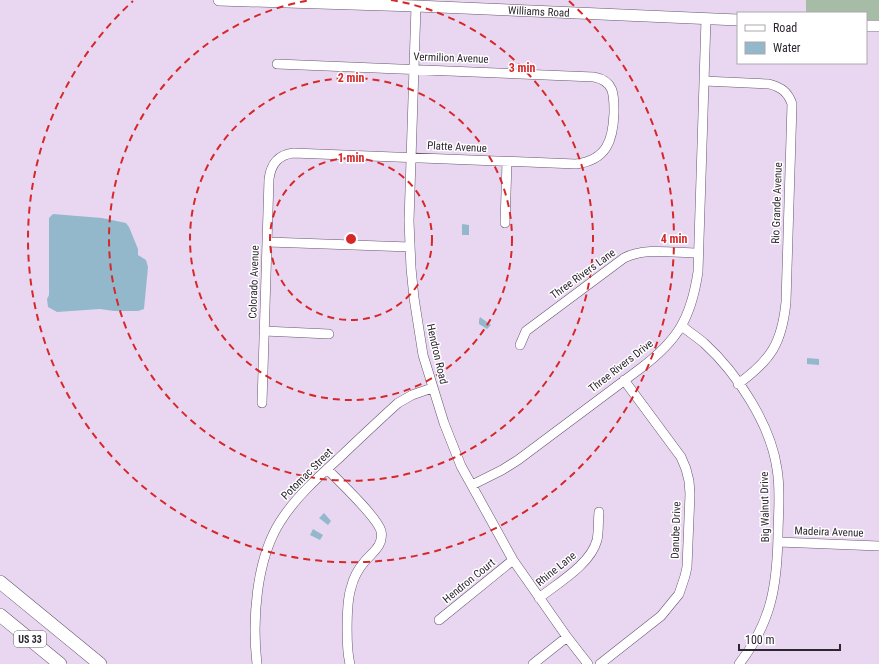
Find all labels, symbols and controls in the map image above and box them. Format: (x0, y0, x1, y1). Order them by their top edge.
street label: Williams Road (508, 4, 570, 19)
legend (737, 12, 867, 64)
text: Road (773, 21, 797, 35)
text: Water (773, 41, 801, 55)
street label: Vermilion Avenue (413, 50, 489, 66)
text: 3 min (509, 61, 535, 75)
text: 2 min (338, 71, 364, 85)
street label: Platte Avenue (427, 139, 487, 155)
text: 1 min (338, 151, 364, 165)
street label: Rio Grande Avenue (769, 162, 785, 244)
centre of rings (344, 232, 358, 246)
text: 4 min (661, 232, 687, 246)
street label: Colorado Avenue (246, 245, 262, 319)
street label: Three Rivers Lane (548, 246, 618, 302)
street label: Hendron Road (424, 323, 450, 385)
street label: Three Rivers Drive (586, 337, 656, 395)
street label: Potomac Street (279, 446, 335, 502)
street label: Big Walnut Drive (758, 471, 772, 543)
street label: Danube Drive (669, 501, 683, 559)
street label: Madeira Avenue (794, 524, 864, 540)
street label: Rhine Lane (533, 549, 579, 589)
street label: Hendron Court (440, 556, 498, 606)
scale bar (739, 626, 840, 652)
road number: US 33 (14, 631, 46, 647)
text: 100 m (745, 633, 775, 647)

